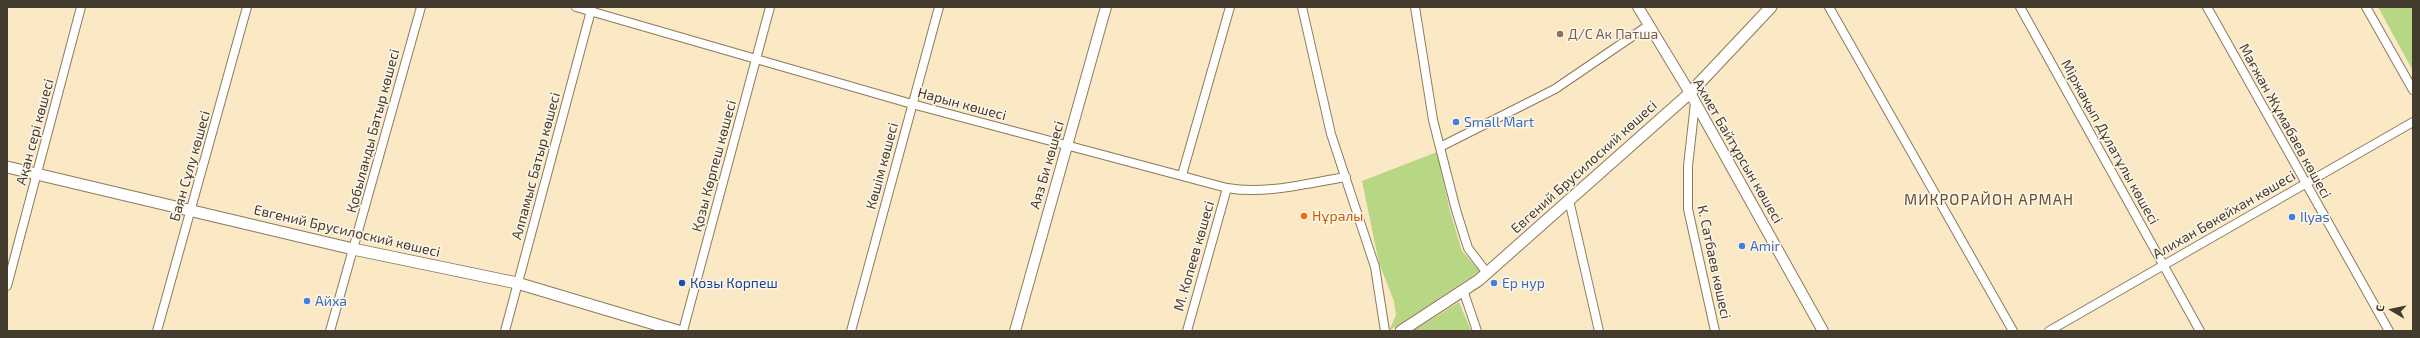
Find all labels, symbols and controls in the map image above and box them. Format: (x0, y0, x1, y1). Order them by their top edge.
place label: Д/С Ак Патша (1568, 26, 1658, 42)
marker: Д/С Ак Патша (1555, 29, 1565, 39)
street label: Мағжан Жұмабаев көшесі (2235, 41, 2335, 201)
street label: Қобыланды Батыр көшесі (343, 47, 403, 215)
street label: Міржақып Дұлатұлы көшесі (2058, 57, 2162, 227)
street label: Ахмет Байтұрсын көшесі (1690, 76, 1786, 226)
street label: Ақан сері көшесі (13, 77, 57, 187)
street label: Нарын көшесі (916, 84, 1008, 124)
street label: Алпамыс Батыр көшесі (508, 90, 564, 242)
street label: Евгений Брусилоский көшесі (1508, 97, 1660, 237)
street label: Қозы Көрпеш көшесі (688, 98, 740, 234)
street label: Баян Сұлу көшесі (166, 109, 214, 223)
place label: Small Mart (1464, 114, 1534, 130)
marker: Small Mart (1451, 117, 1461, 127)
street label: Аяз Би көшесі (1026, 119, 1068, 211)
street label: Көшім көшесі (862, 121, 902, 211)
street label: Алихан Бөкейхан көшесі (2150, 167, 2298, 263)
district label: МИКРОРАЙОН АРМАН (1904, 191, 2074, 209)
street label: М. Копеев көшесі (1170, 199, 1218, 313)
street label: Евгений Брусилоский көшесі (252, 201, 442, 261)
street label: К. Сатбаев көшесі (1694, 203, 1734, 321)
place label: Нұралы (1312, 208, 1363, 224)
place label: Ilyas (2300, 209, 2330, 225)
marker: Нұралы (1299, 211, 1309, 221)
marker: Ilyas (2287, 212, 2297, 222)
place label: Amir (1750, 238, 1780, 254)
marker: Amir (1737, 241, 1747, 251)
place label: Козы Корпеш (690, 275, 778, 291)
place label: Ер нур (1502, 275, 1545, 291)
marker: Козы Корпеш (677, 278, 687, 288)
marker: Ер нур (1489, 278, 1499, 288)
north arrow (2372, 290, 2412, 330)
place label: Айха (315, 293, 347, 309)
marker: Айха (302, 296, 312, 306)
text: С (2373, 304, 2387, 312)

